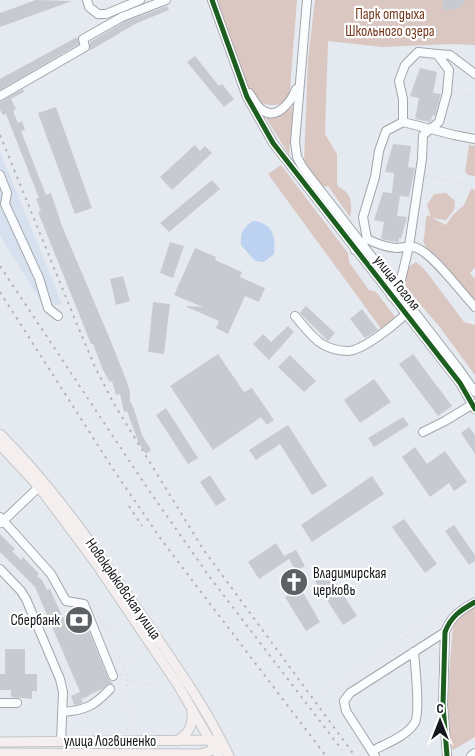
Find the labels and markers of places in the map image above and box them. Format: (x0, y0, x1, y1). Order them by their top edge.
place label: Владимирская церковь (313, 564, 387, 600)
church icon: Владимирская церковь (279, 567, 309, 597)
bank icon: Сбербанк (64, 605, 94, 635)
place label: Сбербанк (10, 611, 60, 630)

